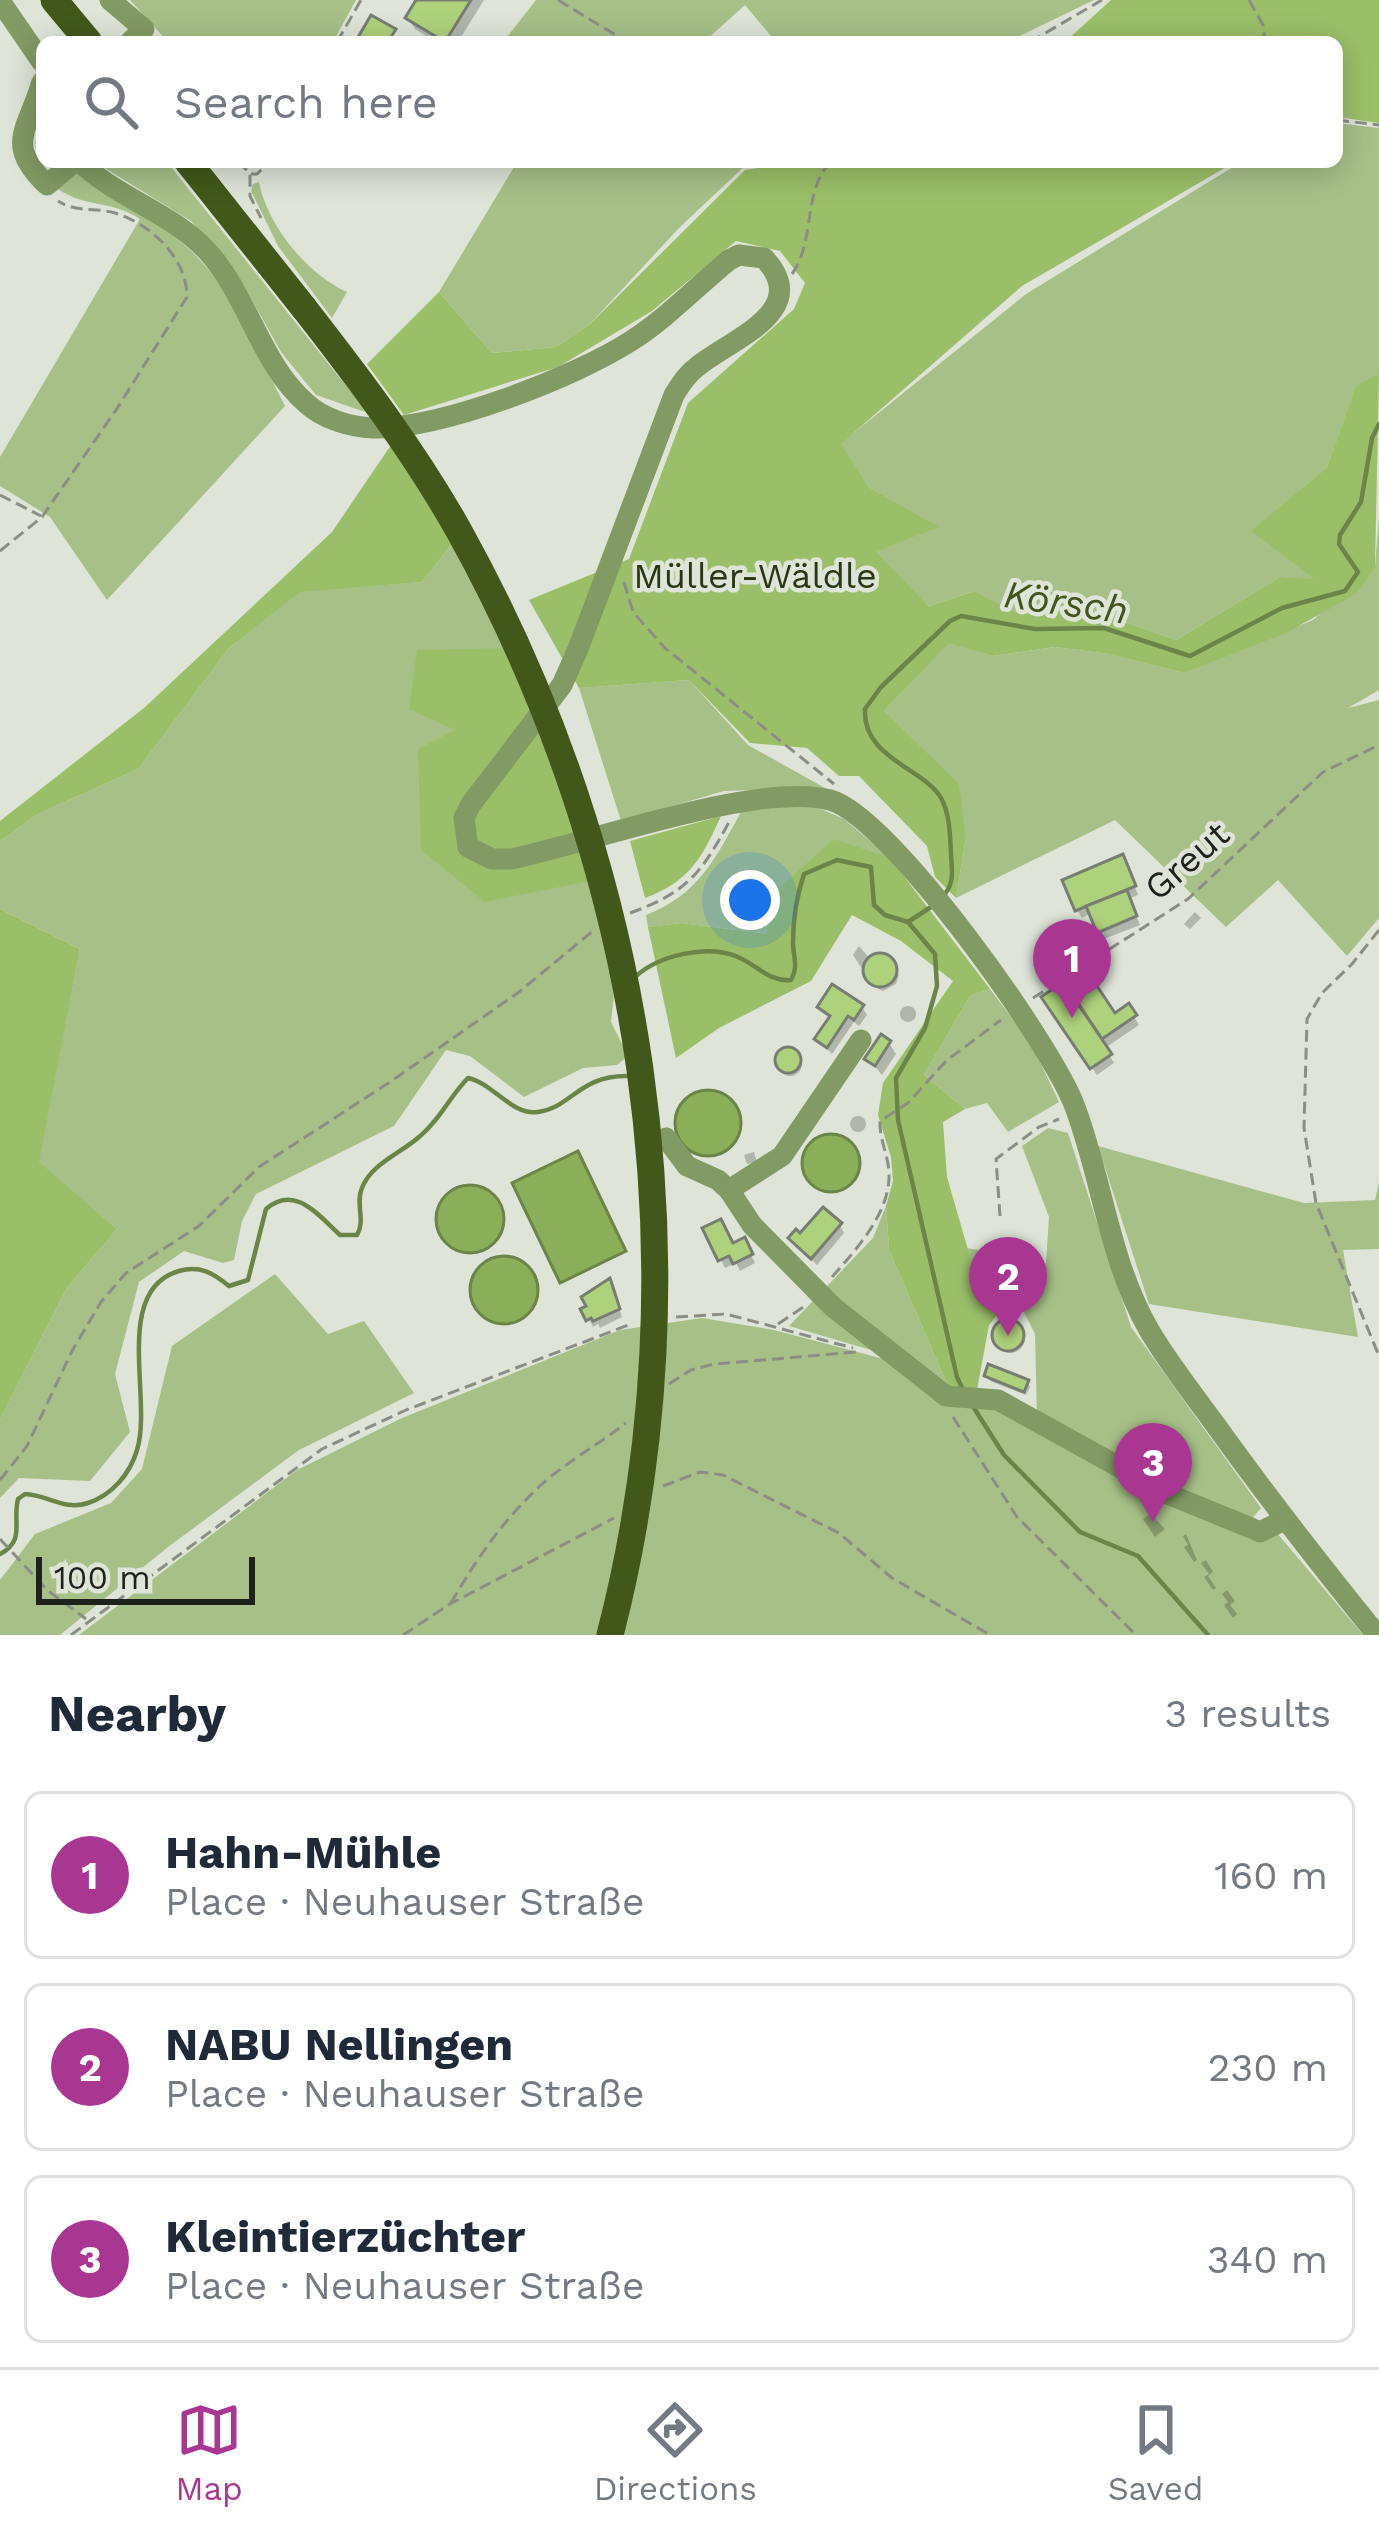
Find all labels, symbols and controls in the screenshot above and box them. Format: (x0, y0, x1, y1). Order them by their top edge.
search box (36, 36, 1343, 168)
icon: search (78, 69, 144, 135)
text: Search here (174, 76, 438, 129)
park label: Müller-Wäldle (633, 555, 877, 597)
water label: Körsch (1001, 571, 1131, 633)
street label: Greut (1136, 813, 1238, 909)
your location (720, 870, 780, 930)
pin: 1 (1033, 919, 1111, 1018)
pin: 2 (969, 1237, 1047, 1336)
pin: 3 (1114, 1423, 1192, 1522)
scale bar (36, 1551, 255, 1604)
text: 100 m (54, 1558, 151, 1597)
text: Nearby (48, 1684, 226, 1743)
text: 3 results (1165, 1691, 1331, 1736)
text: Hahn-Mühle (165, 1826, 441, 1879)
text: 1 (82, 1853, 98, 1898)
text: 160 m (1214, 1853, 1328, 1898)
text: Place · Neuhauser Straße (165, 1879, 644, 1924)
text: NABU Nellingen (165, 2018, 513, 2071)
text: 2 (78, 2045, 102, 2090)
text: 230 m (1208, 2045, 1328, 2090)
text: Place · Neuhauser Straße (165, 2071, 644, 2116)
text: Kleintierzüchter (165, 2210, 525, 2263)
text: 3 (78, 2237, 102, 2282)
text: 340 m (1207, 2237, 1328, 2282)
text: Place · Neuhauser Straße (165, 2263, 644, 2308)
tab: Map (175, 2397, 243, 2508)
tab: Directions (594, 2397, 757, 2508)
tab: Saved (1108, 2397, 1204, 2508)

